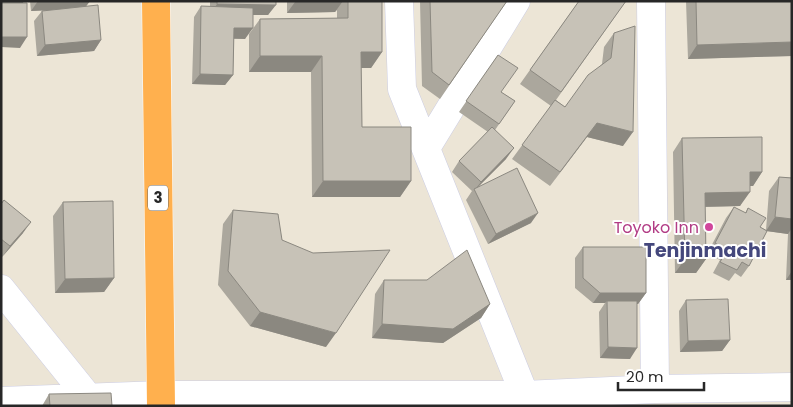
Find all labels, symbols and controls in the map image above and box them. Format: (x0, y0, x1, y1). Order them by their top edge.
road number: 3 (148, 186, 168, 210)
place label: Toyoko Inn (614, 216, 699, 239)
marker: Toyoko Inn (703, 221, 715, 233)
district label: Tenjinmachi (644, 237, 766, 264)
scale bar (618, 360, 704, 392)
text: 20 m (626, 366, 664, 387)

